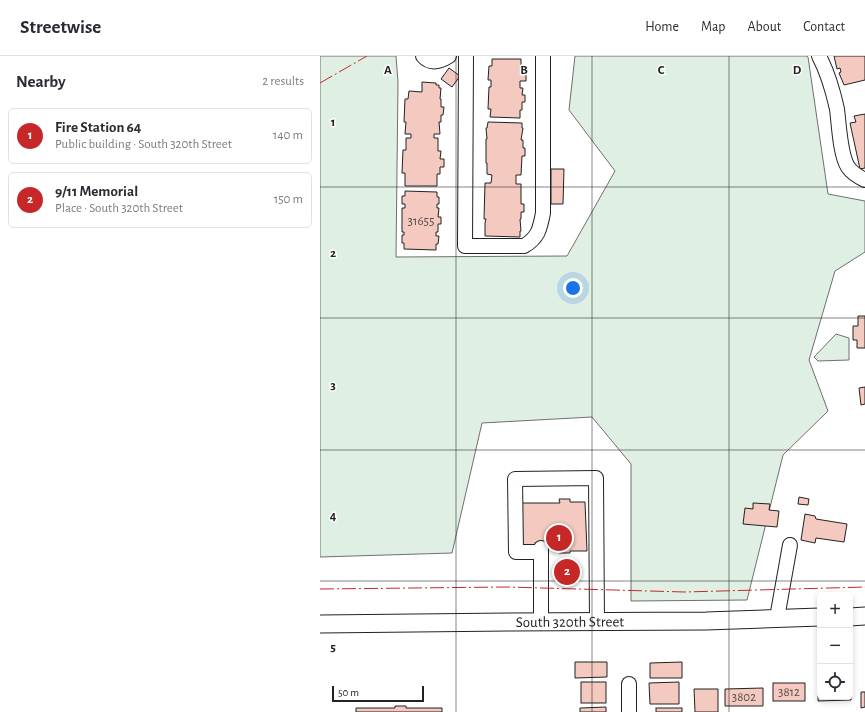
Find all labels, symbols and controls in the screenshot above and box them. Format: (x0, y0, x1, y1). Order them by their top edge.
text: Streetwise (20, 18, 101, 37)
text: Home (645, 20, 679, 34)
text: Map (701, 20, 725, 34)
text: About (747, 20, 781, 34)
text: Contact (803, 20, 845, 34)
text: A (384, 64, 392, 77)
text: B (520, 64, 528, 77)
text: C (658, 64, 665, 77)
text: D (793, 64, 802, 77)
text: Nearby (16, 73, 66, 90)
text: 2 results (262, 75, 304, 88)
text: 1 (331, 116, 335, 129)
text: Fire Station 64 (55, 120, 141, 135)
text: 1 (28, 129, 32, 142)
text: 140 m (273, 129, 303, 142)
text: Public building · South 320th Street (55, 138, 232, 151)
text: 9/11 Memorial (55, 184, 138, 199)
text: 2 (27, 193, 33, 206)
text: 150 m (274, 193, 303, 206)
text: Place · South 320th Street (55, 202, 183, 215)
house number: 31655 (408, 215, 434, 228)
text: 2 (330, 247, 336, 260)
your location (563, 278, 583, 298)
text: 3 (330, 379, 336, 392)
text: 4 (330, 510, 337, 523)
pin: 1 (546, 523, 572, 553)
pin: 2 (554, 557, 580, 587)
map controls (817, 592, 853, 700)
button: + (817, 592, 853, 628)
street label: South 320th Street (516, 614, 624, 629)
button: − (817, 628, 853, 664)
text: 5 (330, 641, 336, 654)
button: locate (817, 664, 853, 700)
scale bar (332, 684, 424, 703)
house number: 3812 (778, 686, 800, 699)
text: 50 m (338, 687, 359, 698)
house number: 3802 (732, 691, 756, 704)

